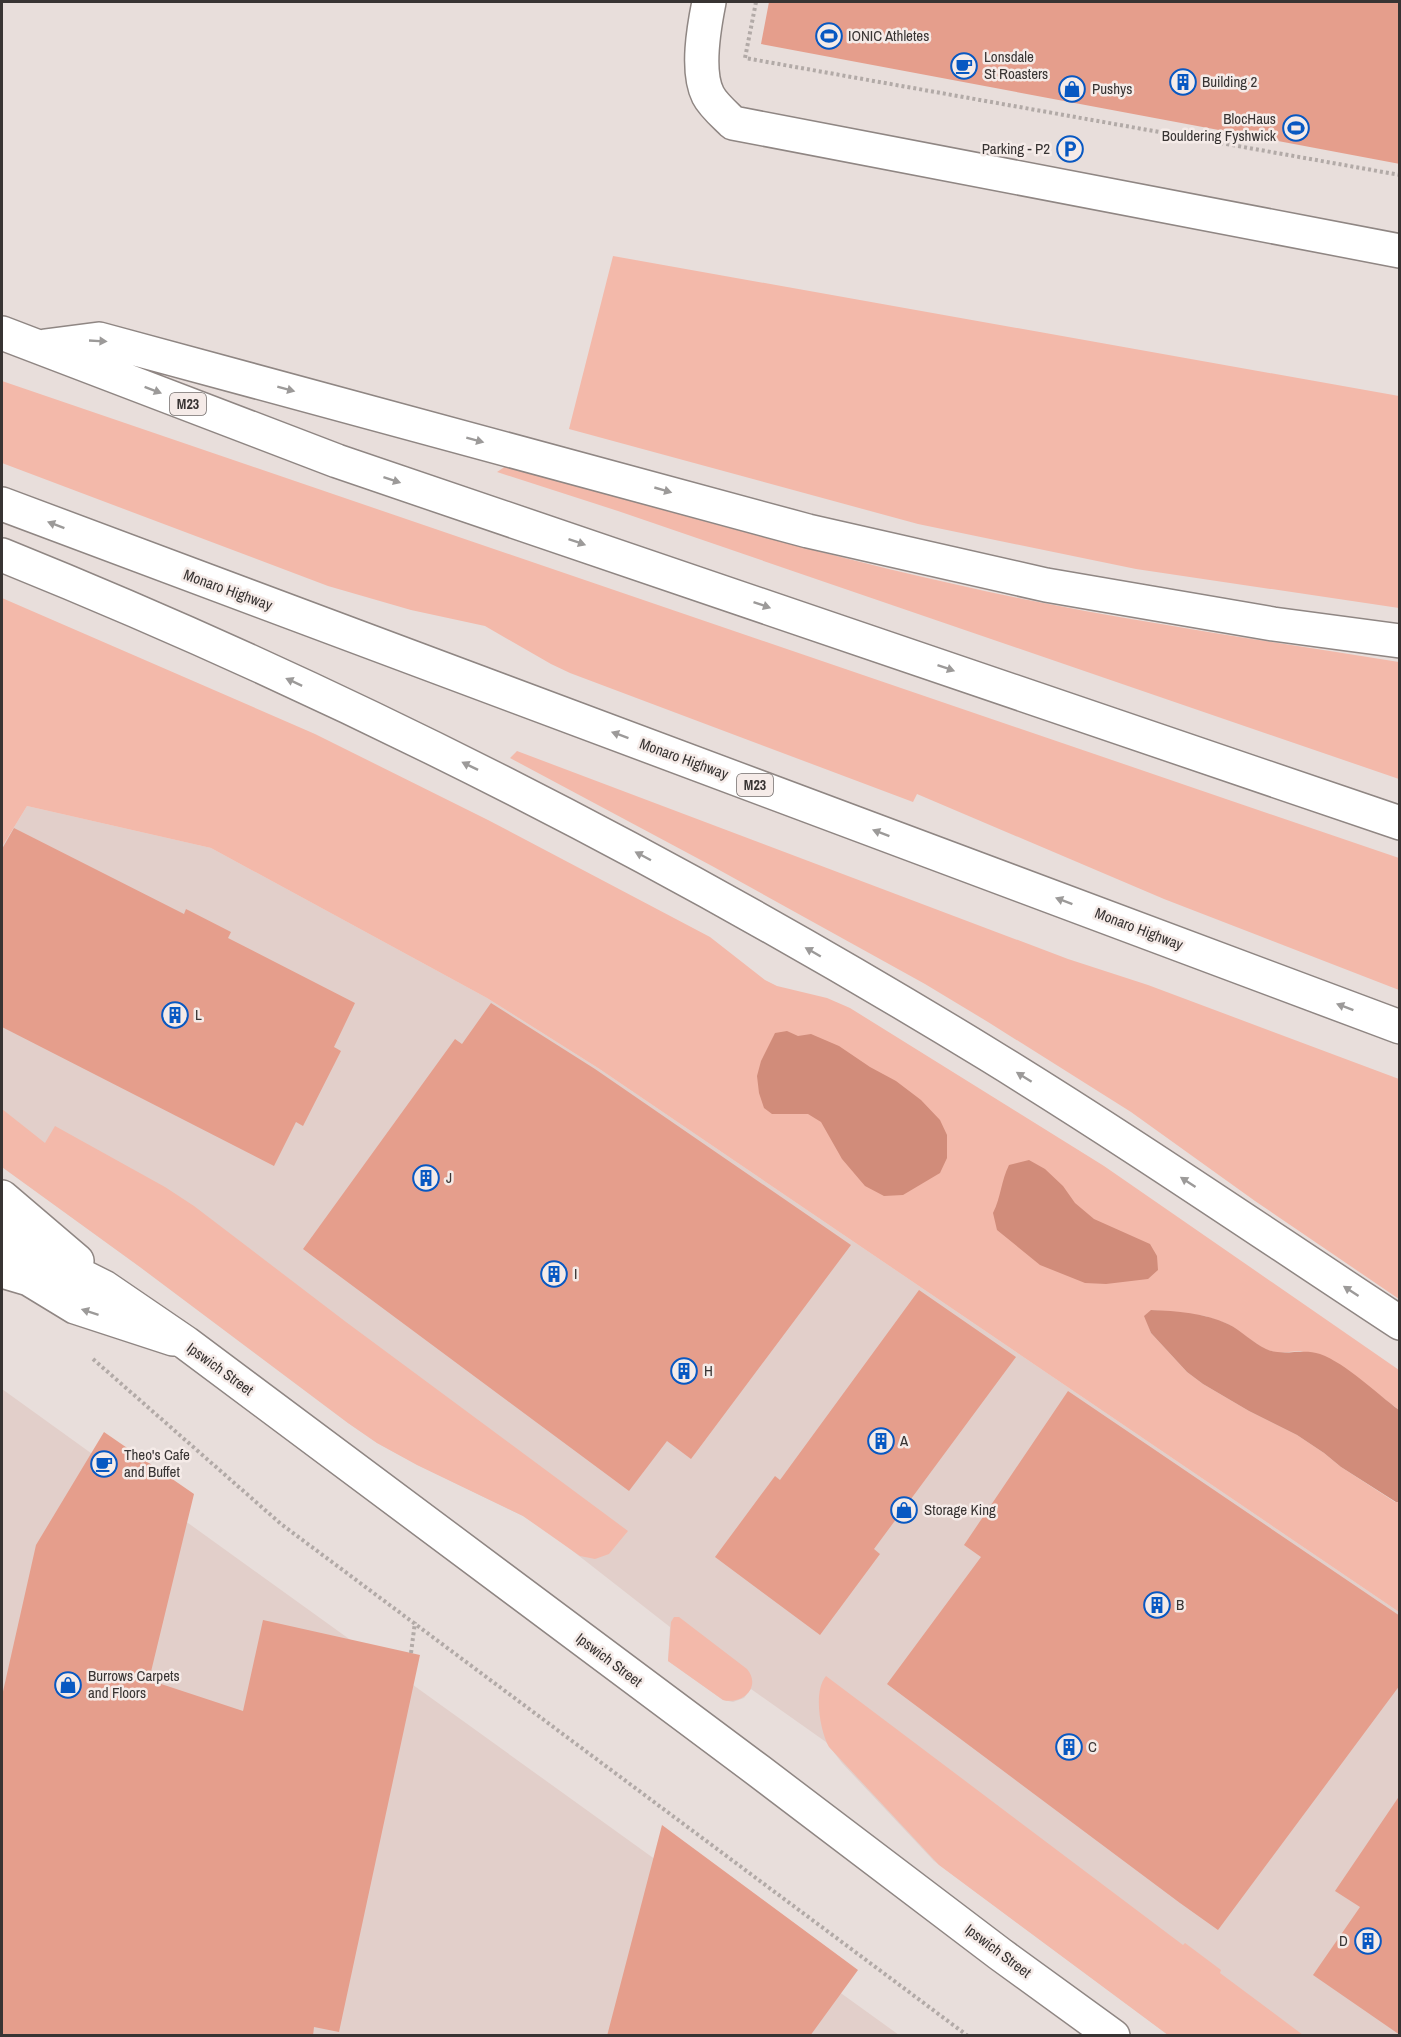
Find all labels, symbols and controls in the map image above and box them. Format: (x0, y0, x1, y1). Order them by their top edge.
sports icon: IONIC Athletes (814, 21, 844, 51)
place label: IONIC Athletes (848, 25, 929, 46)
place label: Lonsdale St Roasters (984, 46, 1048, 84)
cafe icon: Lonsdale St Roasters (949, 51, 979, 81)
building icon: Building 2 (1168, 67, 1198, 97)
place label: Building 2 (1202, 71, 1258, 92)
shop icon: Pushys (1057, 74, 1087, 104)
place label: Pushys (1092, 78, 1132, 99)
place label: BlocHaus Bouldering Fyshwick (1162, 108, 1277, 146)
sports icon: BlocHaus Bouldering Fyshwick (1281, 113, 1311, 143)
parking icon: Parking - P2 (1055, 134, 1085, 164)
place label: Parking - P2 (982, 138, 1050, 159)
one-way arrow (89, 337, 108, 346)
one-way arrow (277, 385, 296, 395)
one-way arrow (144, 386, 162, 395)
road number: M23 (170, 393, 206, 415)
one-way arrow (466, 435, 484, 445)
one-way arrow (383, 475, 401, 485)
one-way arrow (654, 486, 672, 496)
one-way arrow (46, 520, 64, 530)
one-way arrow (568, 537, 586, 547)
street label: Monaro Highway (181, 564, 276, 616)
one-way arrow (753, 600, 771, 610)
one-way arrow (937, 664, 955, 673)
one-way arrow (286, 678, 303, 687)
one-way arrow (611, 730, 629, 739)
street label: Monaro Highway (637, 733, 732, 785)
one-way arrow (461, 762, 478, 771)
road number: M23 (737, 774, 773, 796)
one-way arrow (872, 827, 890, 837)
one-way arrow (634, 851, 651, 861)
one-way arrow (1055, 896, 1073, 906)
street label: Monaro Highway (1092, 902, 1187, 955)
one-way arrow (805, 946, 821, 957)
building icon: L (160, 1000, 190, 1030)
one-way arrow (1335, 1001, 1353, 1011)
place label: L (195, 1004, 202, 1025)
one-way arrow (1016, 1072, 1032, 1083)
building icon: J (411, 1163, 441, 1193)
place label: J (446, 1167, 452, 1188)
one-way arrow (1180, 1177, 1197, 1188)
building icon: I (539, 1259, 569, 1289)
place label: I (574, 1263, 577, 1284)
one-way arrow (1343, 1285, 1359, 1297)
one-way arrow (81, 1307, 99, 1316)
street label: Ipswich Street (183, 1337, 258, 1400)
building icon: H (669, 1356, 699, 1386)
place label: H (704, 1360, 713, 1381)
building icon: A (866, 1426, 896, 1456)
place label: A (899, 1430, 909, 1451)
place label: Theo's Cafe and Buffet (124, 1444, 190, 1482)
cafe icon: Theo's Cafe and Buffet (89, 1449, 119, 1479)
shop icon: Storage King (889, 1495, 919, 1525)
place label: Storage King (924, 1499, 996, 1520)
building icon: B (1142, 1590, 1172, 1620)
place label: B (1176, 1594, 1184, 1615)
street label: Ipswich Street (572, 1628, 647, 1692)
place label: Burrows Carpets and Floors (88, 1665, 180, 1703)
shop icon: Burrows Carpets and Floors (53, 1670, 83, 1700)
building icon: C (1054, 1732, 1084, 1762)
place label: C (1088, 1736, 1097, 1757)
street label: Ipswich Street (961, 1919, 1036, 1983)
building icon: D (1353, 1926, 1383, 1956)
place label: D (1339, 1930, 1348, 1951)

